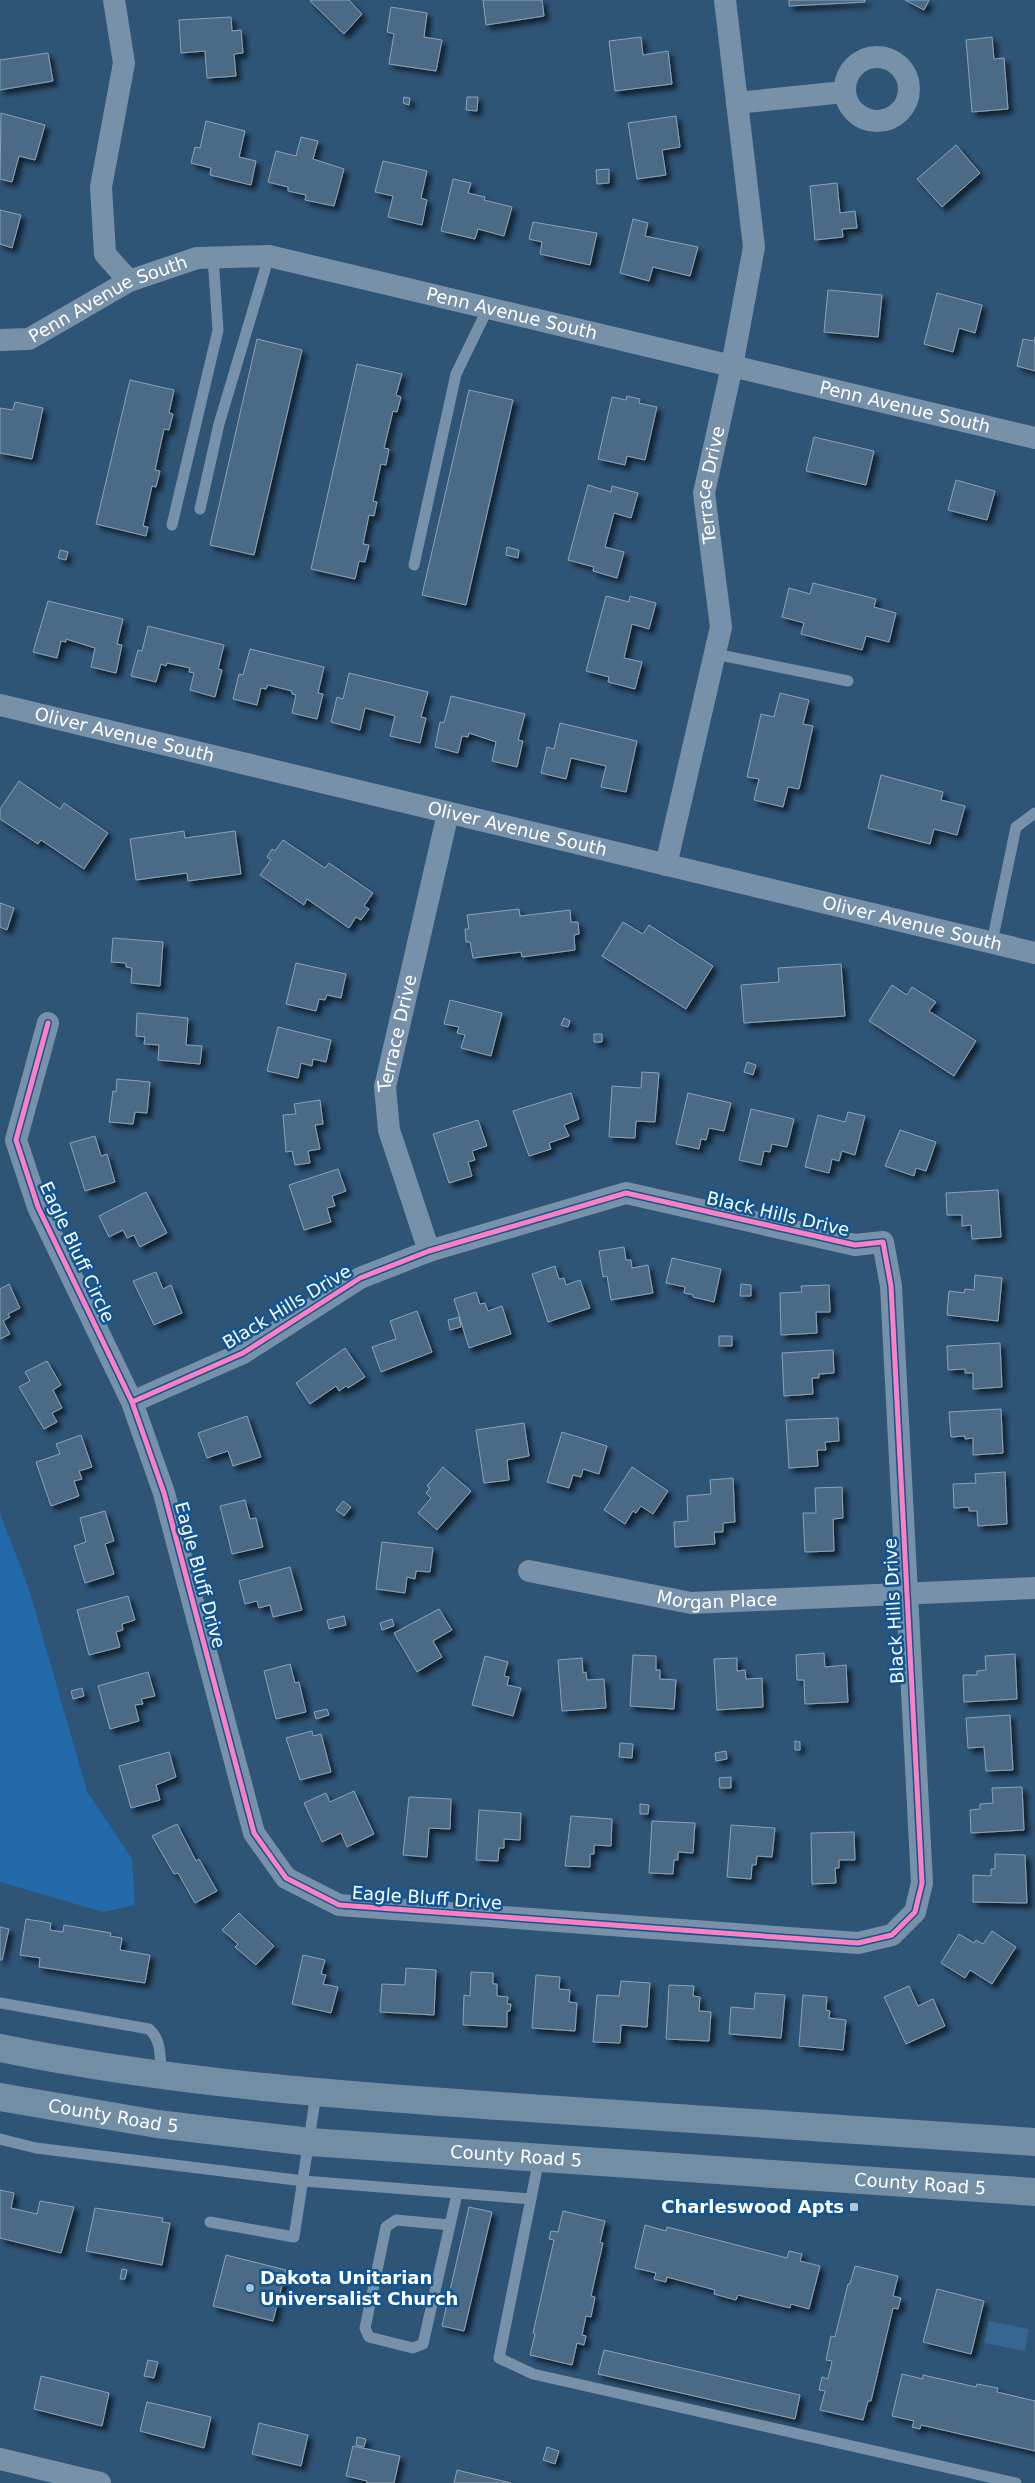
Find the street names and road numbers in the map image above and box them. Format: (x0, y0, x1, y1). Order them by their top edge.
street label: Penn Avenue South (25, 251, 190, 347)
street label: Penn Avenue South (424, 283, 599, 344)
street label: Penn Avenue South (817, 376, 992, 437)
street label: Terrace Drive (693, 424, 728, 546)
street label: Oliver Avenue South (33, 703, 217, 766)
street label: Oliver Avenue South (426, 797, 609, 860)
street label: Oliver Avenue South (820, 891, 1004, 955)
street label: Terrace Drive (373, 972, 421, 1093)
street label: Eagle Bluff Circle (36, 1178, 119, 1326)
street label: Black Hills Drive (705, 1187, 852, 1240)
street label: Black Hills Drive (219, 1260, 355, 1353)
street label: Eagle Bluff Drive (171, 1499, 230, 1650)
street label: Black Hills Drive (879, 1538, 908, 1685)
street label: Morgan Place (655, 1585, 778, 1613)
street label: Eagle Bluff Drive (351, 1882, 503, 1913)
street label: County Road 5 (46, 2094, 180, 2136)
street label: County Road 5 (449, 2141, 583, 2171)
street label: County Road 5 (854, 2169, 987, 2199)

